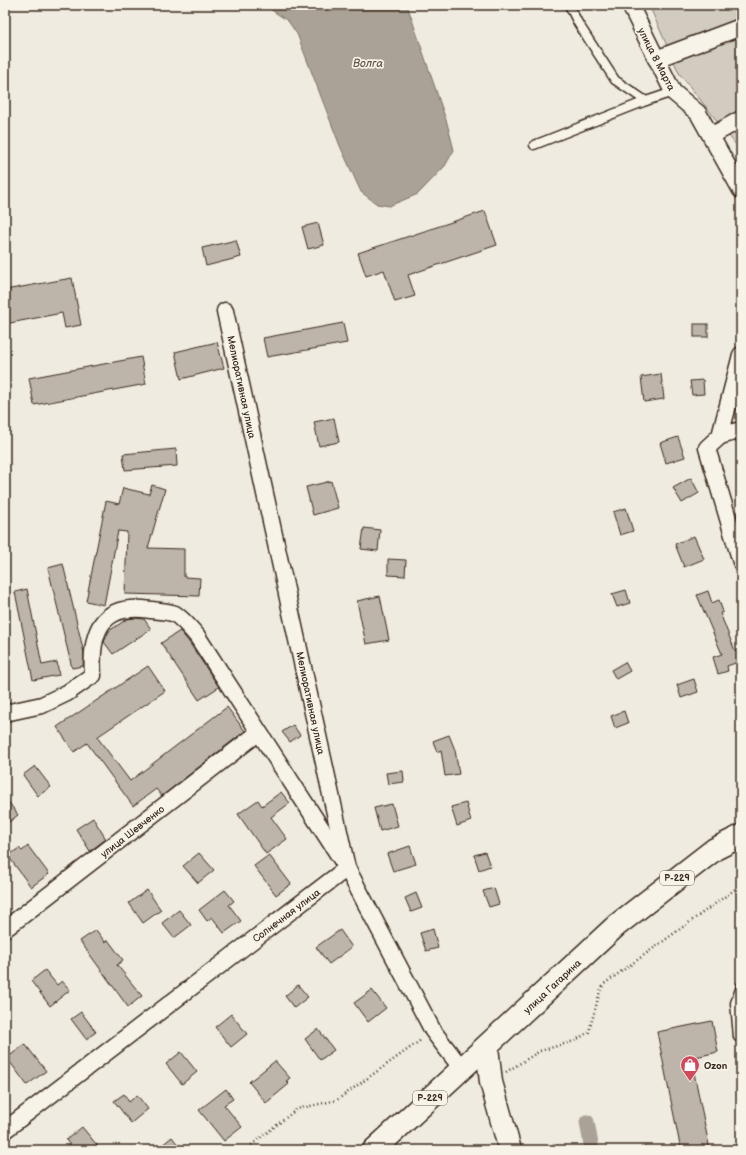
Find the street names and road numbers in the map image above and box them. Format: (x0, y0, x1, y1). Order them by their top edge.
street label: улица 8 Марта (635, 26, 677, 93)
street label: Мелиоративная улица (224, 335, 258, 440)
street label: Мелиоративная улица (293, 651, 327, 756)
street label: улица Шевченко (98, 803, 167, 860)
road number: Р-229 (660, 871, 694, 885)
street label: Солнечная улица (250, 886, 323, 945)
street label: улица Гагарина (521, 957, 584, 1016)
road number: Р-229 (413, 1091, 447, 1105)

